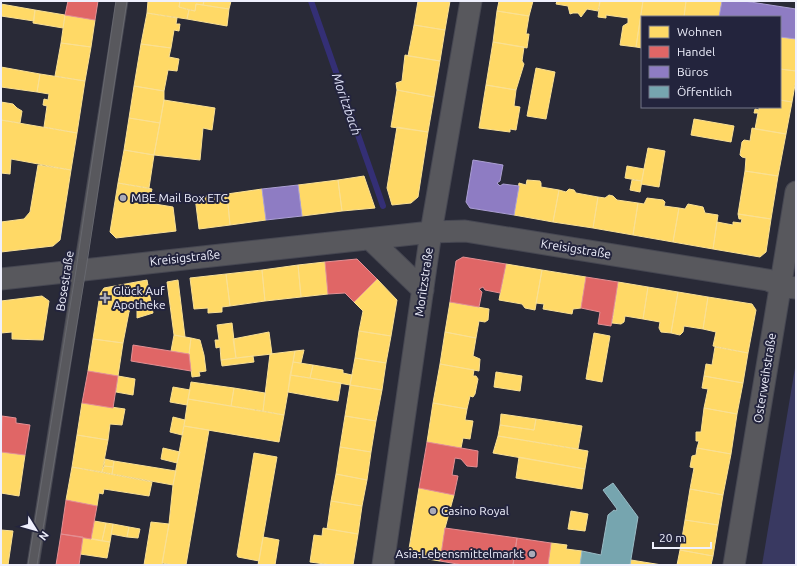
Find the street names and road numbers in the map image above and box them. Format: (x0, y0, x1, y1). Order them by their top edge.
street label: Kreisigstraße (540, 237, 612, 260)
street label: Kreisigstraße (149, 247, 221, 268)
street label: Moritzstraße (412, 247, 435, 317)
street label: Bosestraße (53, 250, 76, 312)
street label: Osterweihstraße (751, 332, 778, 424)

